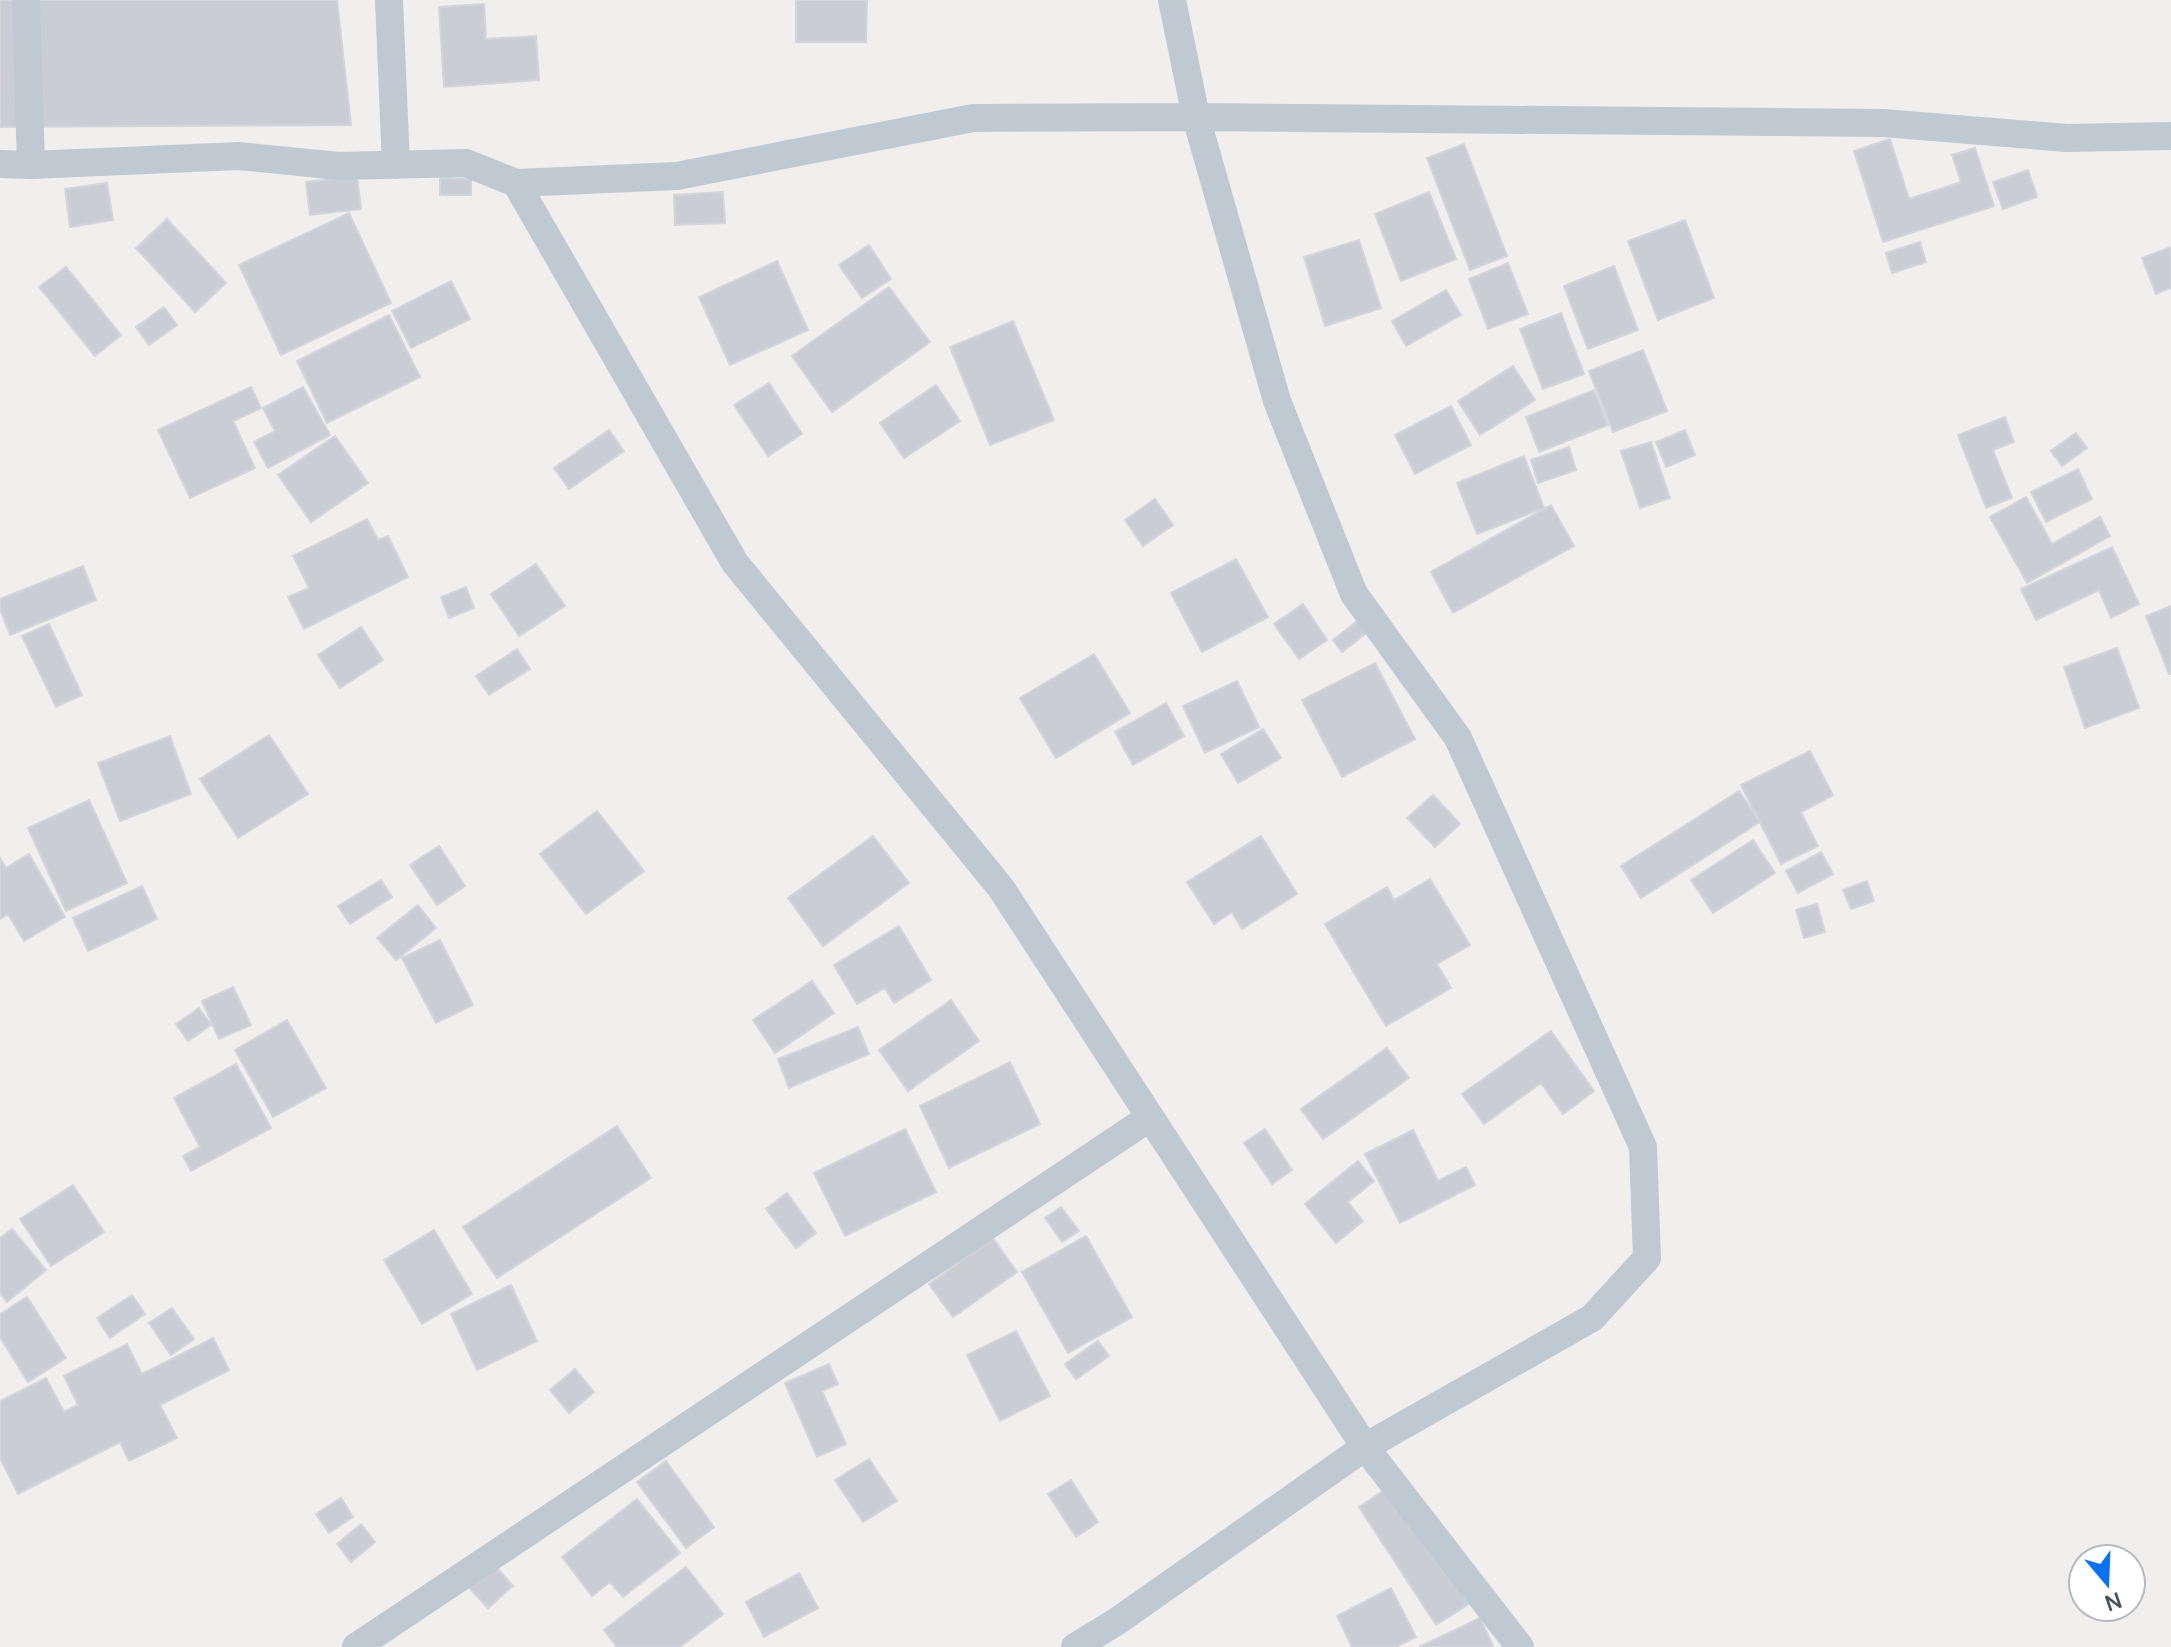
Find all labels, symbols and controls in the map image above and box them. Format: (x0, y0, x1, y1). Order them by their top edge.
north arrow (2067, 1543, 2147, 1623)
text: N (2101, 1585, 2126, 1619)

